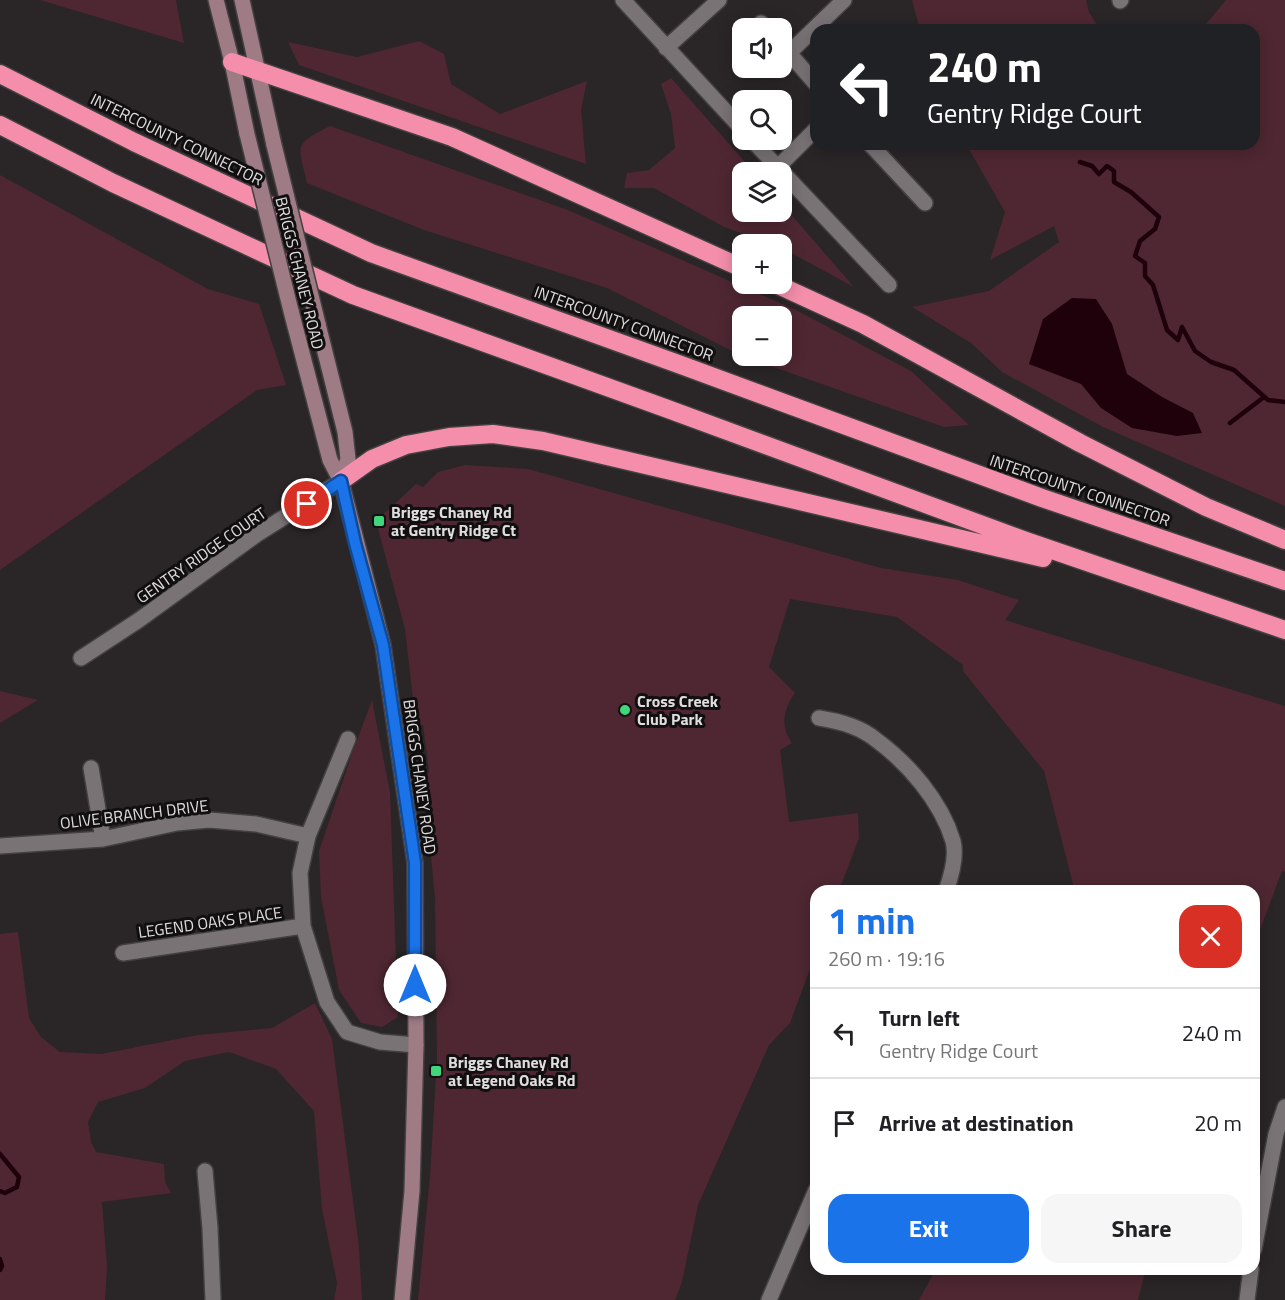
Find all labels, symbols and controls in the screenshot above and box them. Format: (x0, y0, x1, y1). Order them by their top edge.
map controls (732, 18, 792, 366)
button: sound (732, 18, 792, 78)
text: 240 m (927, 34, 1042, 98)
icon: left (828, 48, 906, 126)
street label: INTERCOUNTY CONNECTOR (87, 87, 267, 191)
button: search (732, 90, 792, 150)
text: Gentry Ridge Court (927, 92, 1142, 133)
button: layers (732, 162, 792, 222)
street label: BRIGGS CHANEY ROAD (269, 194, 331, 352)
button: + (732, 234, 792, 294)
street label: INTERCOUNTY CONNECTOR (531, 279, 717, 367)
button: − (732, 306, 792, 366)
street label: INTERCOUNTY CONNECTOR (987, 448, 1174, 532)
pin (281, 478, 332, 529)
icon: arrive (290, 487, 323, 520)
place label: Briggs Chaney Rd at Gentry Ridge Ct (391, 500, 516, 542)
street label: GENTRY RIDGE COURT (131, 501, 271, 609)
marker: Briggs Chaney Rd at Gentry Ridge Ct (372, 514, 386, 528)
place label: Cross Creek Club Park (637, 689, 719, 731)
street label: BRIGGS CHANEY ROAD (397, 698, 443, 856)
marker: Cross Creek Club Park (618, 703, 632, 717)
street label: OLIVE BRANCH DRIVE (59, 793, 210, 835)
text: 1 min (828, 893, 915, 948)
street label: LEGEND OAKS PLACE (137, 900, 284, 944)
button: close (1179, 905, 1242, 968)
text: 260 m · 19:16 (828, 943, 945, 974)
position arrow (383, 953, 447, 1017)
text: Turn left (879, 1001, 960, 1035)
text: 240 m (1182, 1016, 1242, 1050)
icon: left (828, 1017, 861, 1050)
text: Gentry Ridge Court (879, 1035, 1038, 1066)
place label: Briggs Chaney Rd at Legend Oaks Rd (448, 1050, 576, 1092)
marker: Briggs Chaney Rd at Legend Oaks Rd (429, 1064, 443, 1078)
text: Arrive at destination (879, 1106, 1074, 1140)
text: 20 m (1194, 1106, 1242, 1140)
icon: arrive (828, 1107, 861, 1140)
button: Exit (828, 1194, 1029, 1263)
button: Share (1041, 1194, 1242, 1263)

